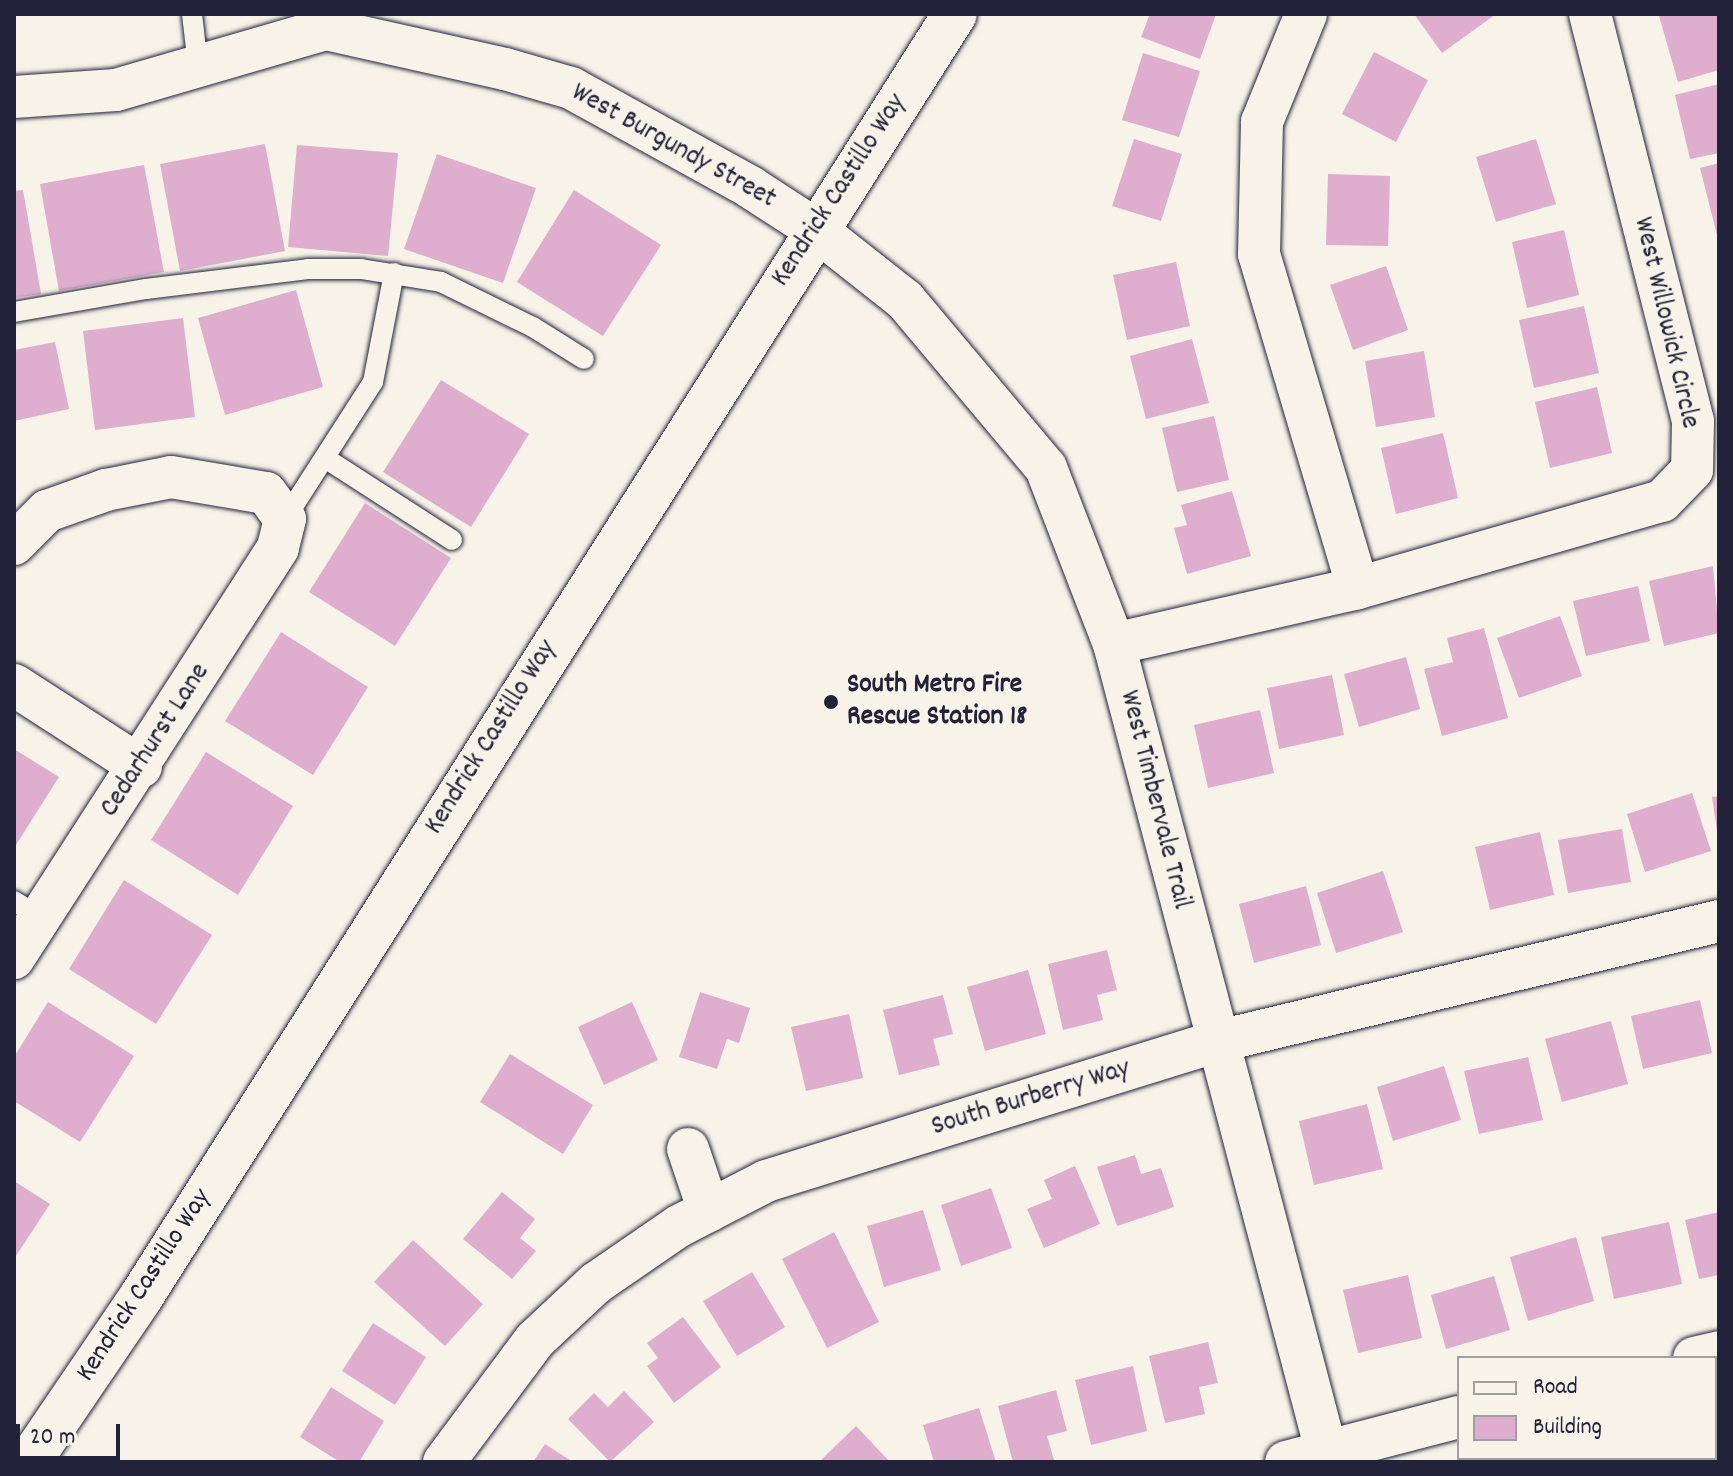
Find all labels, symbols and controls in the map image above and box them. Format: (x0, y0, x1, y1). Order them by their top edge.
street label: West Burgundy Street (565, 77, 781, 217)
street label: Kendrick Castillo Way (765, 88, 915, 294)
street label: West Willowick Circle (1624, 214, 1706, 432)
street label: Kendrick Castillo Way (419, 635, 565, 841)
street label: Cedarhurst Lane (94, 658, 218, 824)
place label: South Metro Fire Rescue Station 18 (847, 669, 1027, 735)
street label: West Timbervale Trail (1111, 687, 1197, 913)
marker: South Metro Fire Rescue Station 18 (822, 693, 840, 711)
street label: South Burberry Way (928, 1053, 1134, 1145)
street label: Kendrick Castillo Way (70, 1183, 220, 1389)
legend (1457, 1356, 1717, 1460)
text: Road (1533, 1371, 1578, 1405)
scale bar (20, 1408, 124, 1458)
text: Building (1533, 1411, 1602, 1445)
text: 20 m (30, 1421, 76, 1455)

